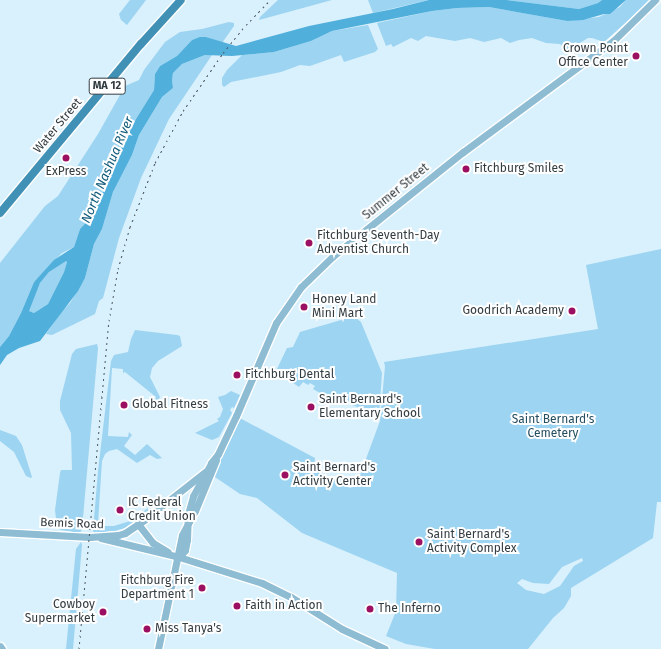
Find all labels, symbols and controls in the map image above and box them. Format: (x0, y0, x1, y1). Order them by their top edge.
place label: Crown Point Office Center (558, 42, 628, 70)
marker: Crown Point Office Center (631, 51, 641, 61)
road number: MA 12 (88, 77, 126, 95)
street label: Water Street (31, 96, 85, 156)
water label: North Nashua River (79, 114, 137, 226)
marker: ExPress (61, 153, 71, 163)
street label: Summer Street (360, 161, 432, 223)
place label: Fitchburg Smiles (474, 162, 564, 176)
marker: Fitchburg Smiles (461, 164, 471, 174)
place label: ExPress (46, 165, 86, 179)
place label: Fitchburg Seventh-Day Adventist Church (317, 229, 439, 257)
marker: Fitchburg Seventh-Day Adventist Church (304, 238, 314, 248)
place label: Honey Land Mini Mart (312, 293, 376, 321)
marker: Honey Land Mini Mart (299, 302, 309, 312)
place label: Goodrich Academy (462, 304, 564, 318)
marker: Goodrich Academy (567, 306, 577, 316)
place label: Fitchburg Dental (245, 368, 334, 382)
marker: Fitchburg Dental (232, 370, 242, 380)
place label: Saint Bernard's Elementary School (319, 393, 421, 421)
place label: Global Fitness (132, 398, 208, 412)
marker: Global Fitness (119, 400, 129, 410)
marker: Saint Bernard's Elementary School (306, 402, 316, 412)
park label: Saint Bernard's Cemetery (512, 413, 594, 441)
place label: Saint Bernard's Activity Center (293, 461, 376, 489)
marker: Saint Bernard's Activity Center (280, 470, 290, 480)
place label: IC Federal Credit Union (128, 496, 196, 524)
marker: IC Federal Credit Union (115, 505, 125, 515)
street label: Bemis Road (40, 516, 104, 532)
place label: Saint Bernard's Activity Complex (427, 528, 517, 556)
marker: Saint Bernard's Activity Complex (414, 537, 424, 547)
place label: Fitchburg Fire Department 1 (121, 574, 194, 602)
marker: Fitchburg Fire Department 1 (197, 583, 207, 593)
place label: Cowboy Supermarket (25, 598, 95, 626)
place label: Faith in Action (245, 599, 323, 613)
marker: Faith in Action (232, 601, 242, 611)
place label: The Inferno (378, 602, 441, 616)
marker: The Inferno (365, 604, 375, 614)
marker: Cowboy Supermarket (98, 607, 108, 617)
place label: Miss Tanya's (155, 622, 221, 636)
marker: Miss Tanya's (142, 624, 152, 634)

